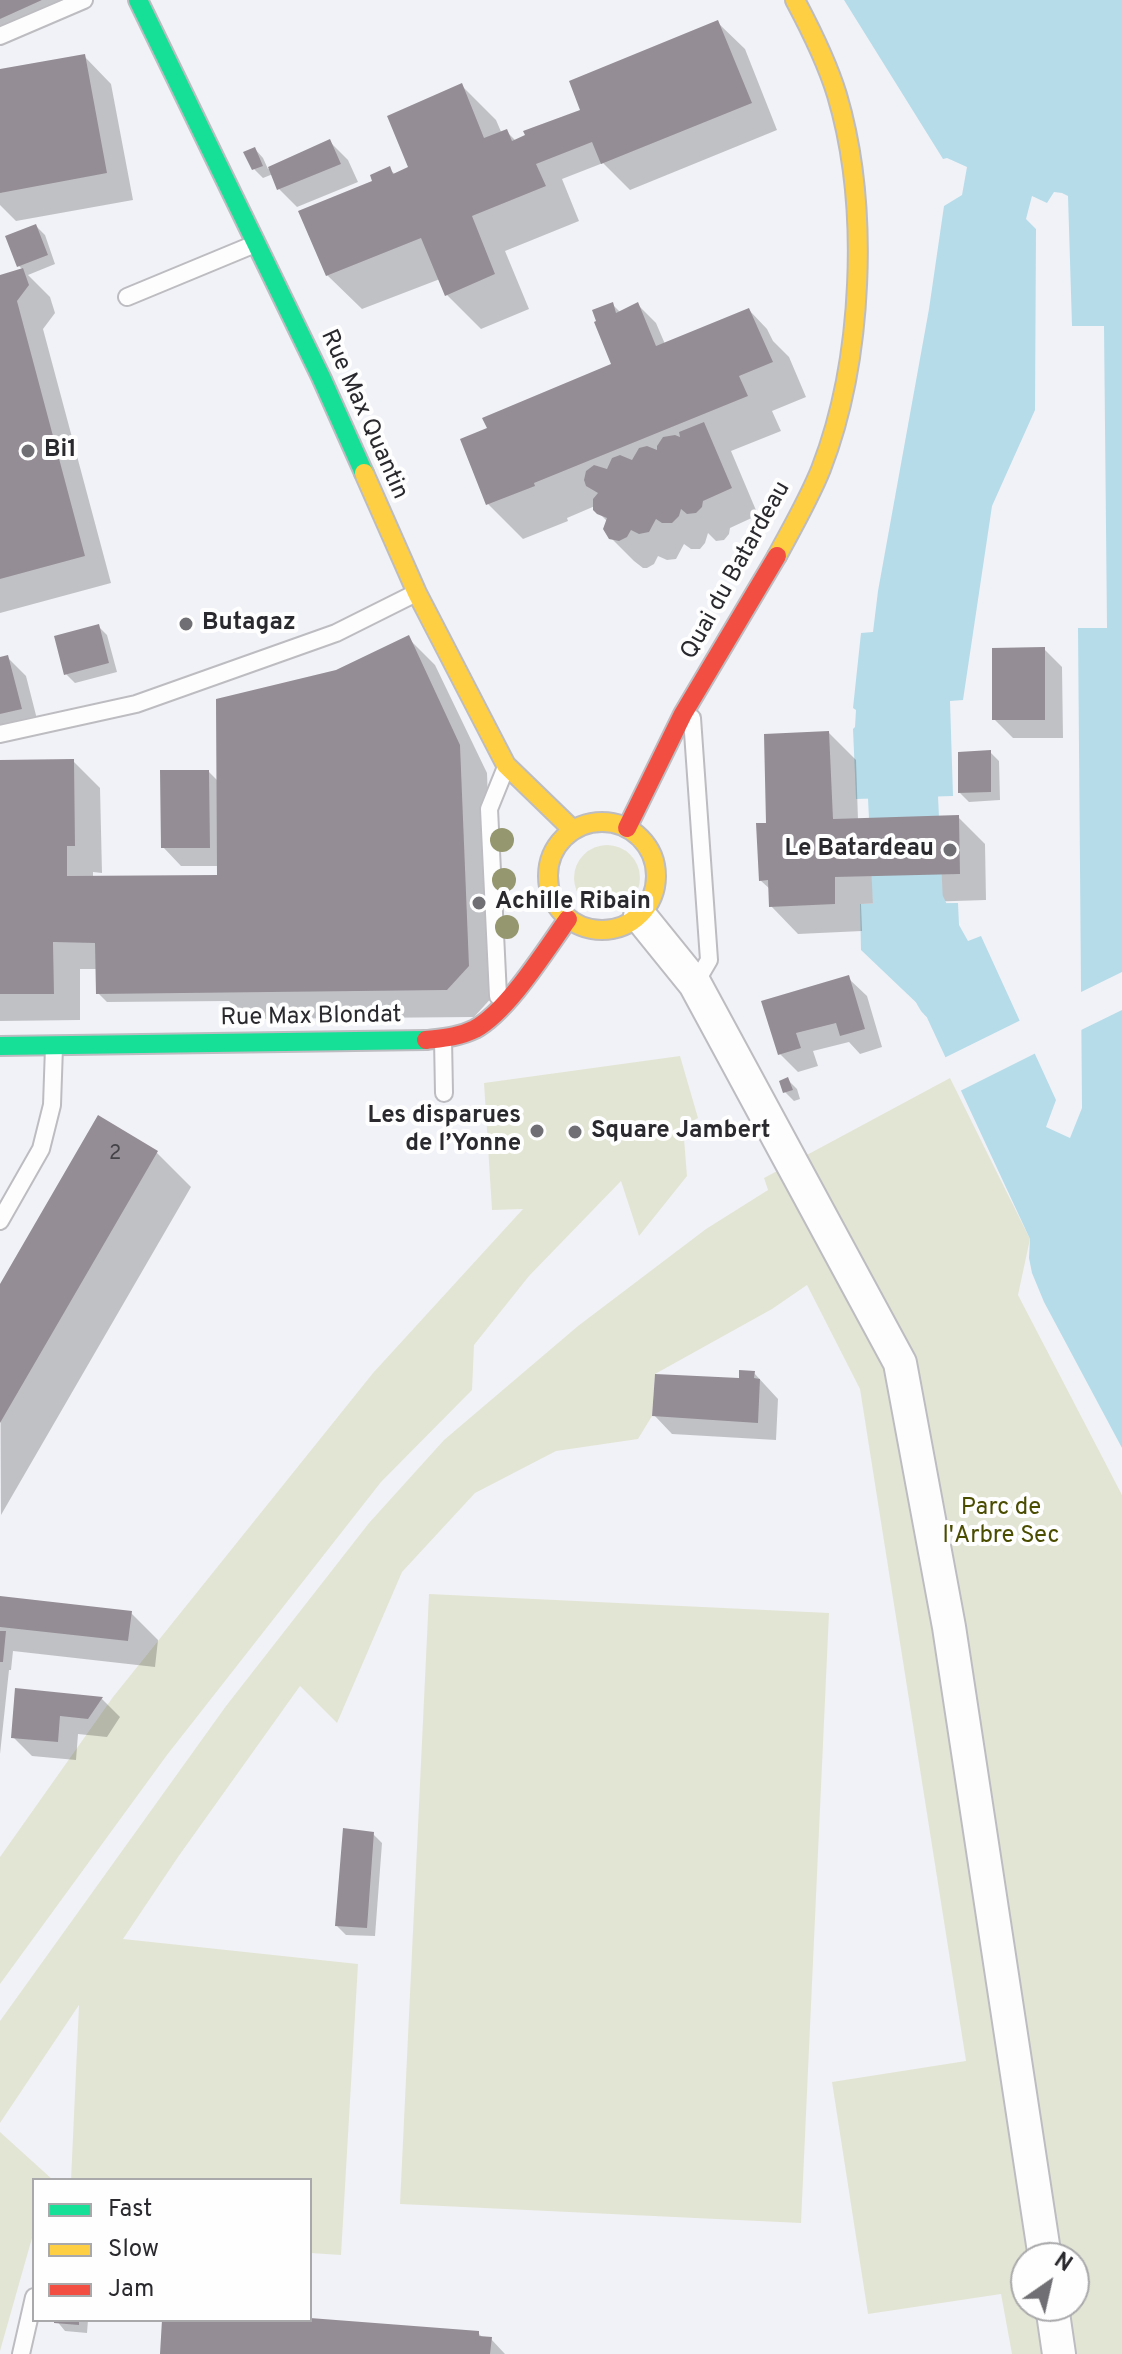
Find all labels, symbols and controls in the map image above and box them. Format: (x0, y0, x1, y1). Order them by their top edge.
street label: Rue Max Quantin (313, 326, 413, 504)
place label: Bi1 (44, 437, 77, 465)
marker: Bi1 (19, 442, 37, 460)
street label: Quai du Batardeau (676, 477, 798, 665)
place label: Butagaz (202, 610, 296, 638)
marker: Butagaz (177, 615, 195, 633)
place label: Le Batardeau (784, 836, 934, 864)
marker: Le Batardeau (941, 841, 959, 859)
place label: Achille Ribain (495, 889, 651, 917)
marker: Achille Ribain (470, 894, 488, 912)
street label: Rue Max Blondat (220, 1002, 402, 1034)
place label: Les disparues de l’Yonne (368, 1103, 521, 1159)
place label: Square Jambert (591, 1118, 771, 1146)
marker: Les disparues de l’Yonne (528, 1122, 546, 1140)
marker: Square Jambert (566, 1123, 584, 1141)
house number: 2 (109, 1143, 121, 1167)
park label: Parc de l'Arbre Sec (943, 1495, 1059, 1551)
legend (32, 2178, 312, 2322)
text: Fast (108, 2195, 152, 2225)
text: Slow (108, 2235, 159, 2265)
north arrow (1010, 2242, 1090, 2322)
text: N (1048, 2248, 1077, 2279)
text: Jam (108, 2275, 154, 2305)

